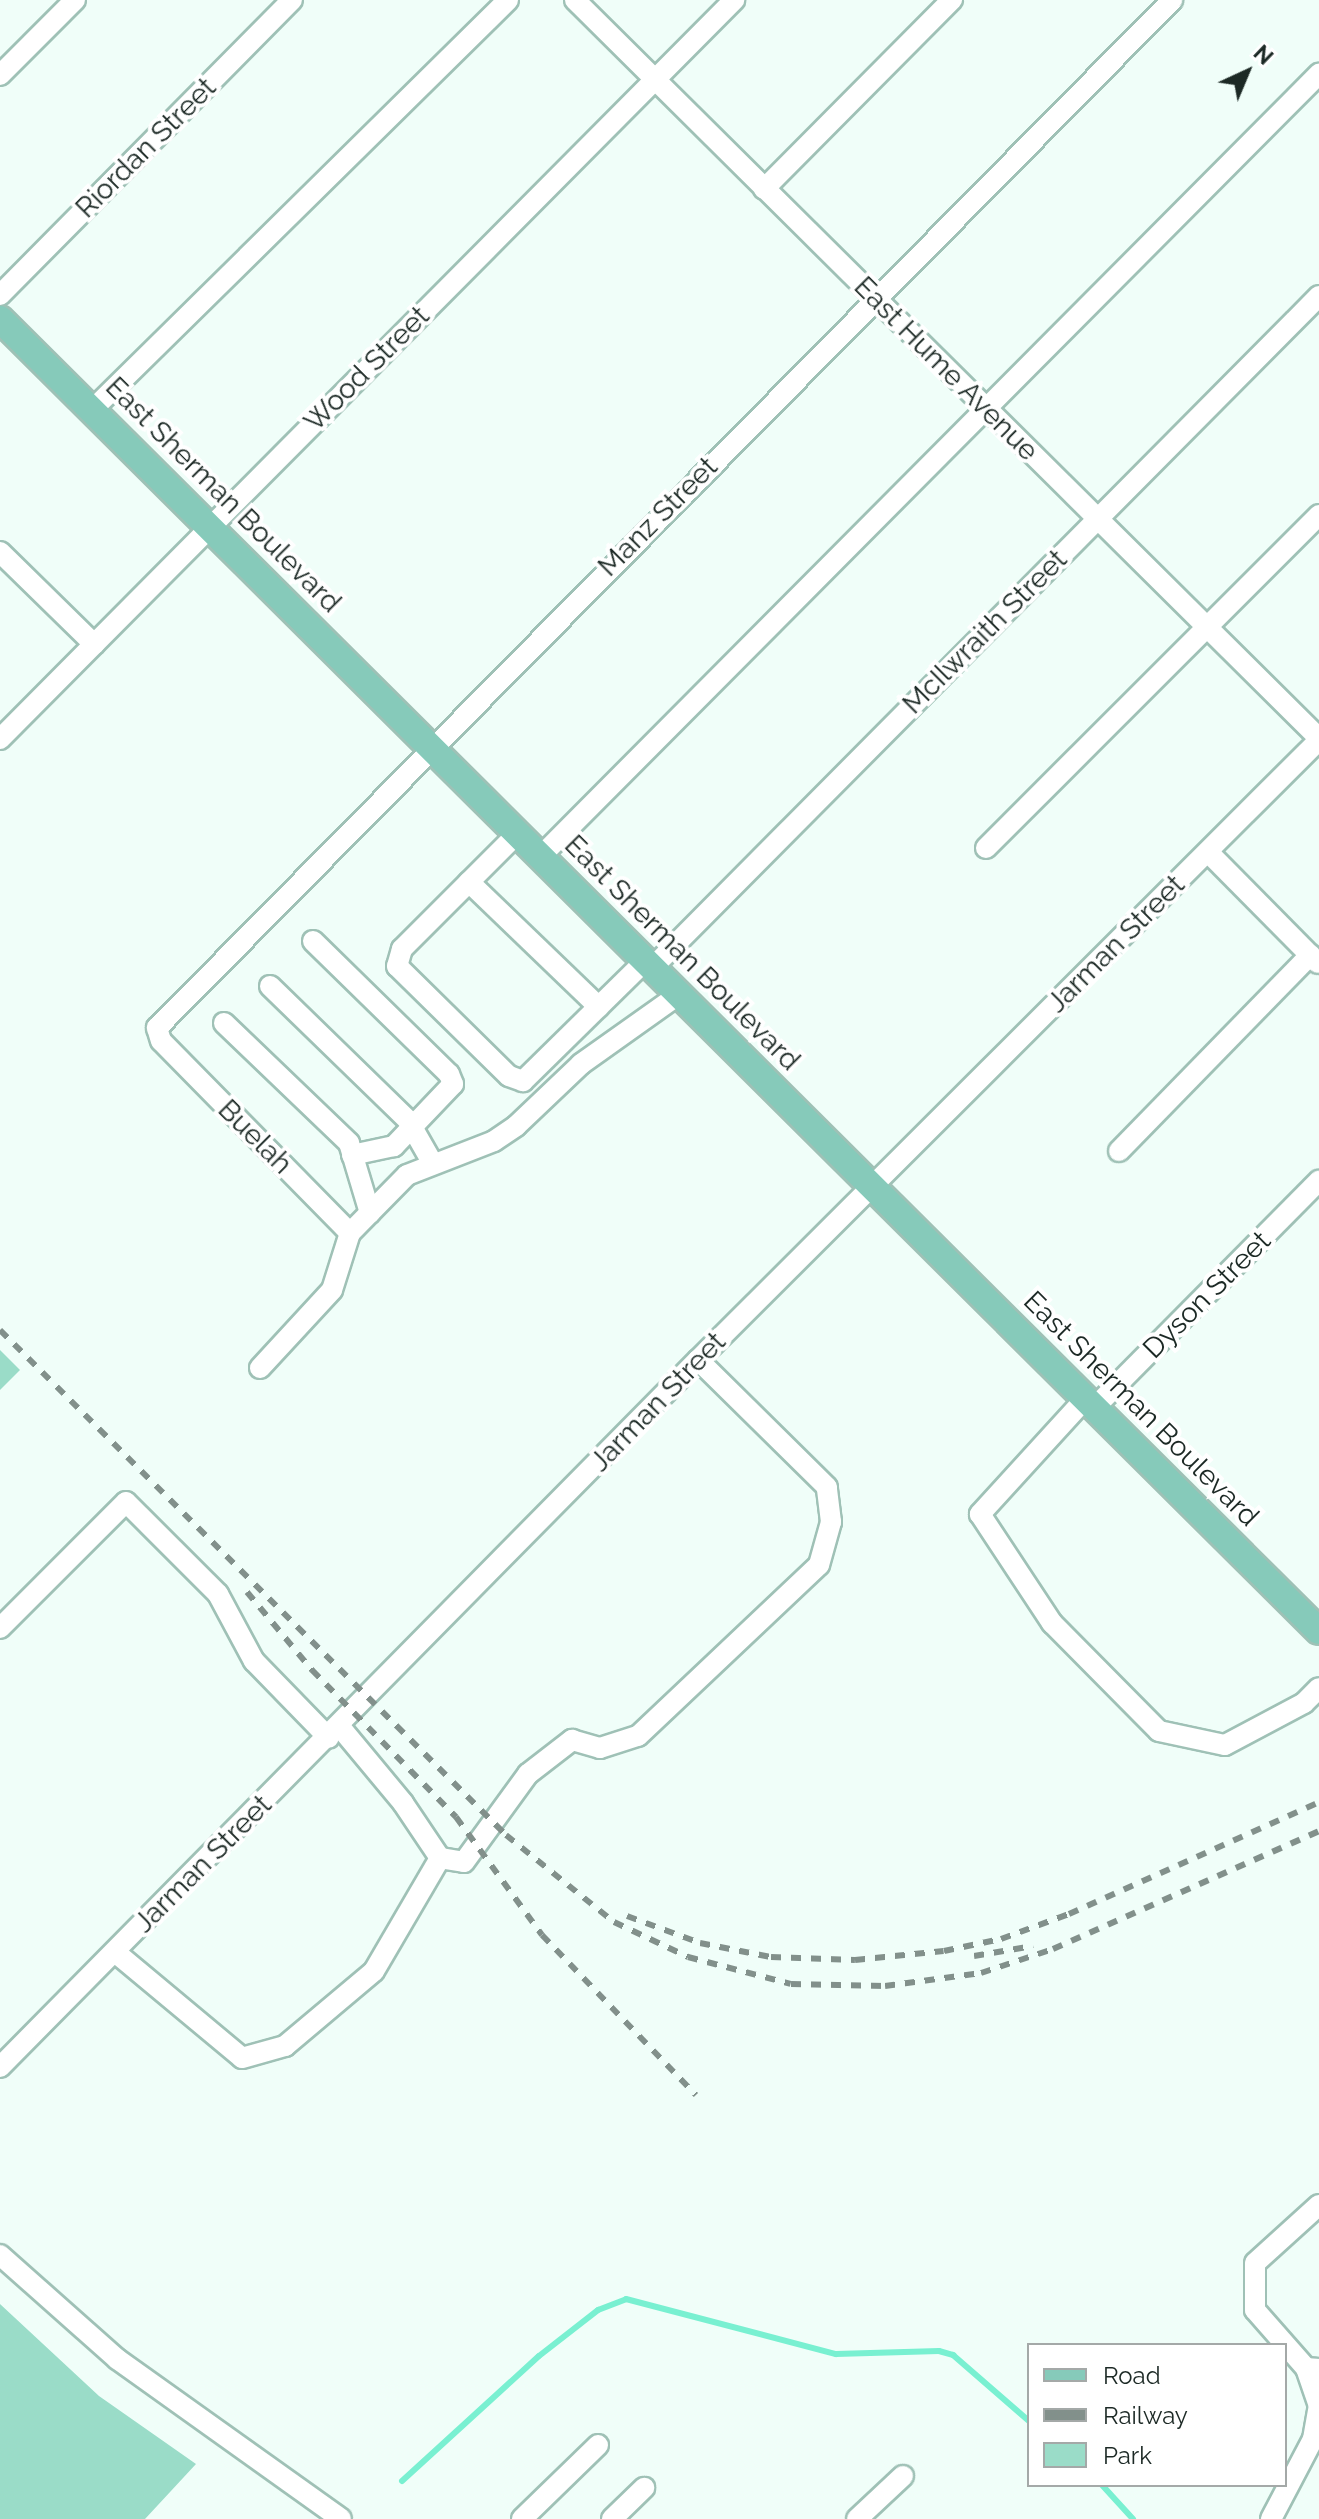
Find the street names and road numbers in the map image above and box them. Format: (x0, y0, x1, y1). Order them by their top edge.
street label: Riordan Street (69, 71, 223, 225)
street label: East Hume Avenue (847, 270, 1045, 468)
street label: Wood Street (298, 300, 436, 438)
street label: East Sherman Boulevard (98, 370, 348, 620)
street label: Manz Street (591, 450, 725, 584)
street label: McIlwraith Street (896, 543, 1074, 721)
street label: East Sherman Boulevard (557, 828, 807, 1078)
street label: Jarman Street (1040, 868, 1192, 1020)
street label: Buelah (211, 1093, 299, 1181)
street label: Dyson Street (1136, 1224, 1278, 1366)
street label: East Sherman Boulevard (1016, 1284, 1266, 1534)
street label: Jarman Street (583, 1325, 733, 1479)
street label: Jarman Street (127, 1788, 279, 1940)

